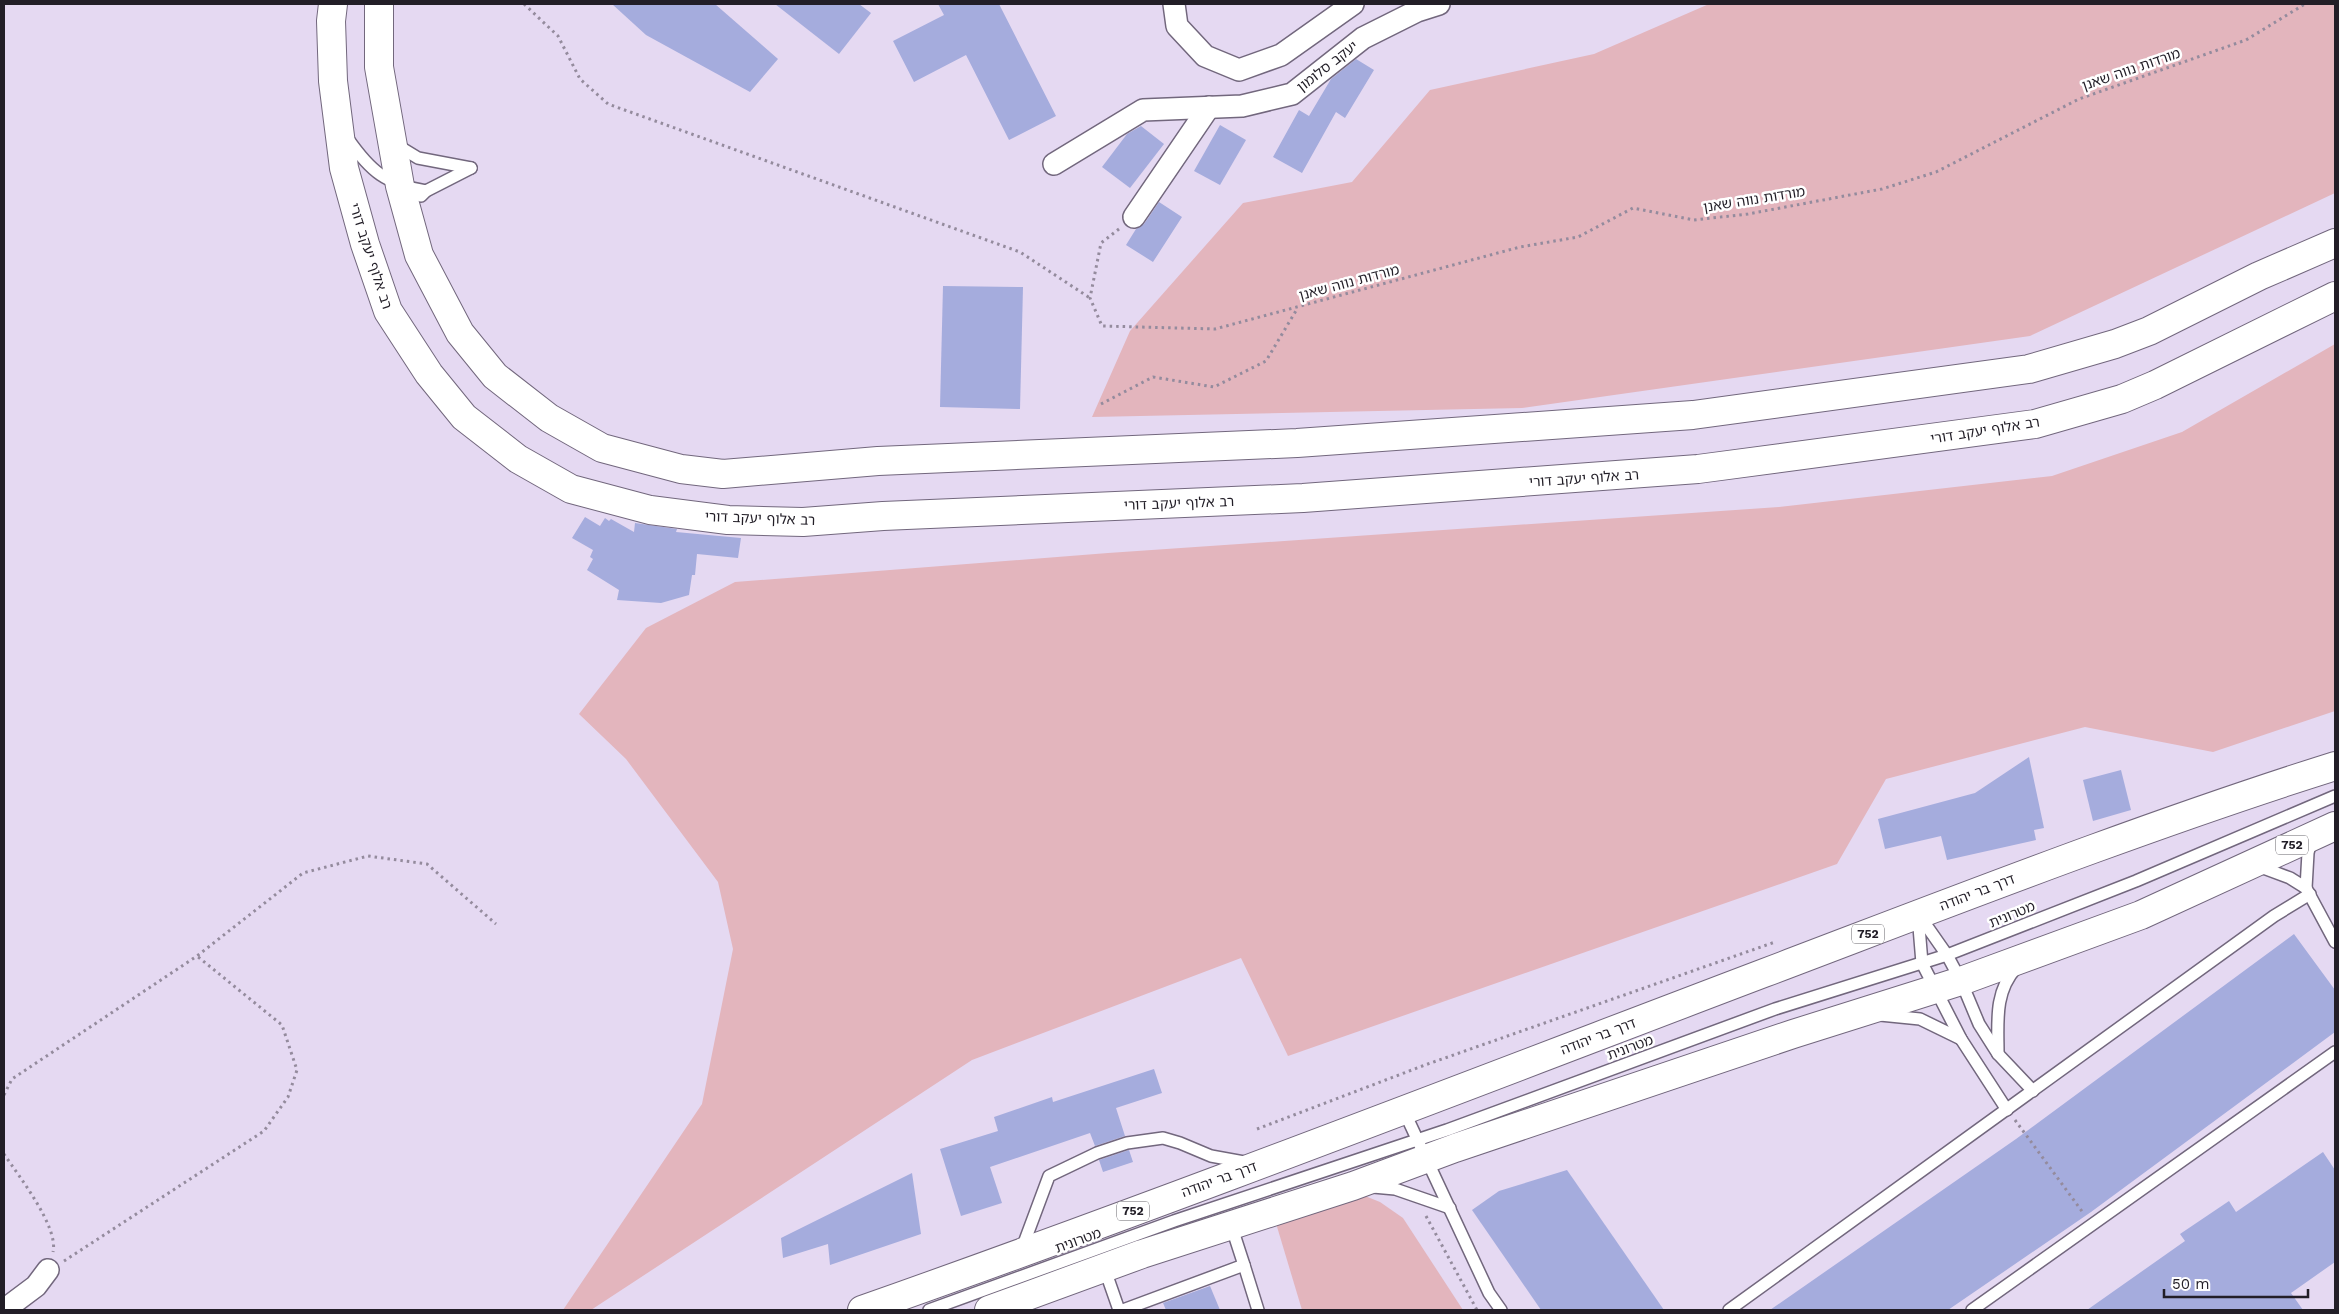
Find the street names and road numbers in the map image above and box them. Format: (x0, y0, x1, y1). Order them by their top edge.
street label: יעקב סלומון (1293, 37, 1361, 95)
street label: מורדות נווה שאנן (2080, 45, 2182, 93)
street label: מורדות נווה שאנן (1702, 183, 1806, 215)
street label: רב אלוף יעקב דורי (346, 201, 396, 311)
street label: מורדות נווה שאנן (1297, 261, 1401, 303)
street label: רב אלוף יעקב דורי (1929, 413, 2041, 447)
street label: רב אלוף יעקב דורי (1528, 466, 1640, 490)
street label: רב אלוף יעקב דורי (1124, 493, 1234, 513)
street label: רב אלוף יעקב דורי (705, 508, 815, 528)
road number: 752 (2276, 836, 2308, 854)
street label: דרך בר יהודה (1937, 870, 2017, 914)
street label: מטרונית (1987, 898, 2037, 930)
road number: 752 (1852, 924, 1884, 944)
street label: דרך בר יהודה (1558, 1014, 1638, 1058)
street label: מטרונית (1605, 1031, 1655, 1063)
street label: דרך בר יהודה (1179, 1158, 1259, 1200)
road number: 752 (1117, 1202, 1149, 1220)
street label: מטרונית (1053, 1224, 1103, 1256)

